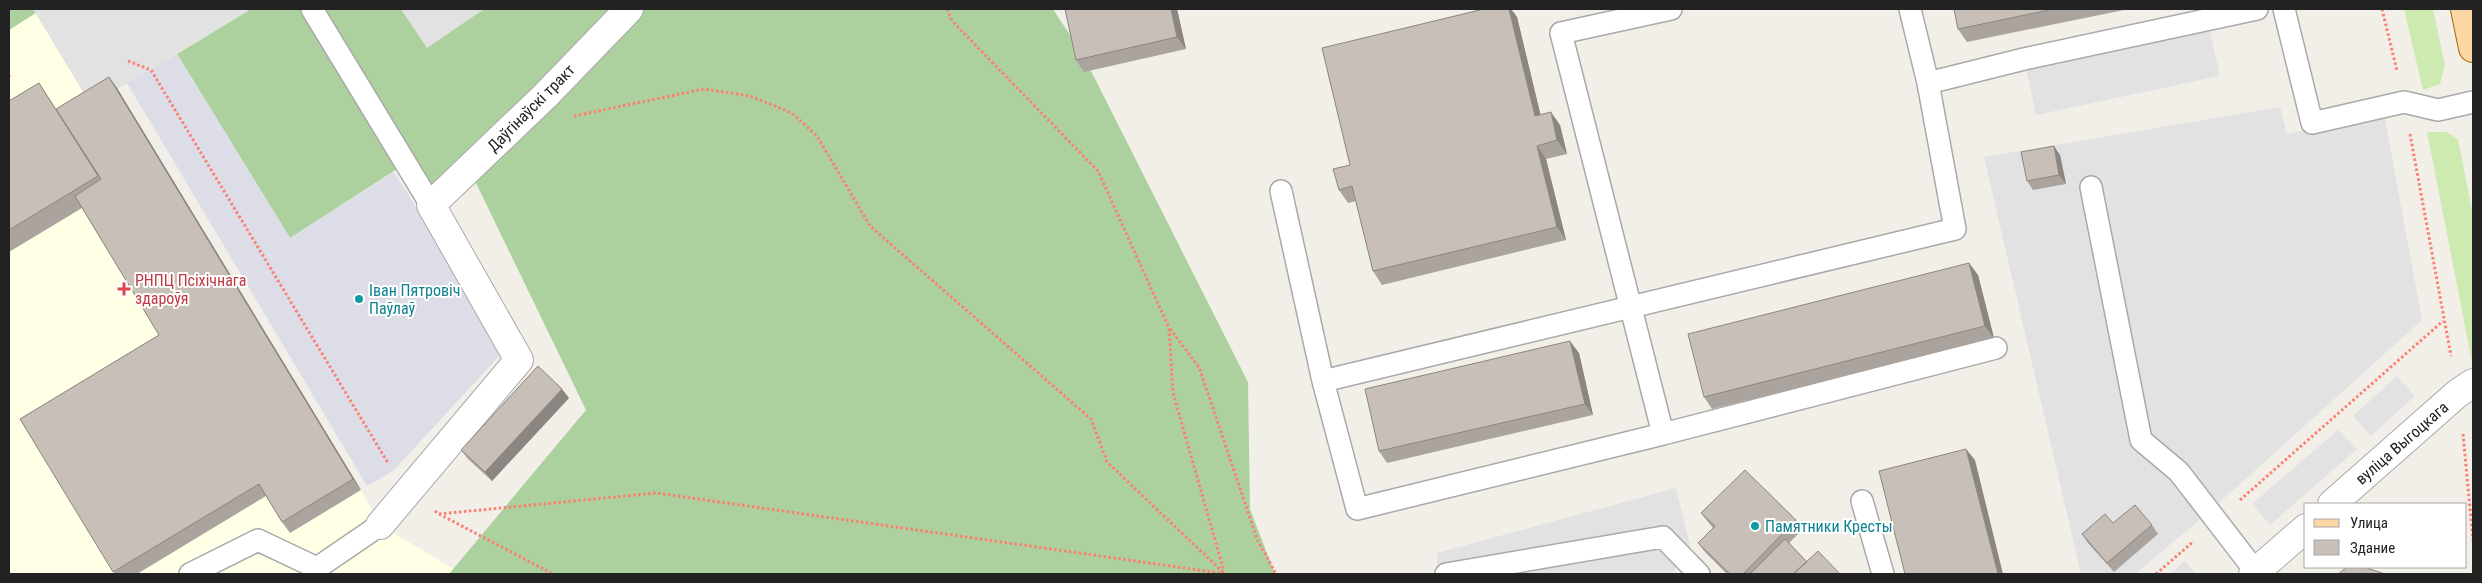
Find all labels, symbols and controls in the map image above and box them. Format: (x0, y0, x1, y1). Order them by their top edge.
street label: Даўгінаўскі тракт (483, 60, 579, 156)
place label: РНПЦ Псіхічнага здароўя (135, 271, 246, 308)
place label: Іван Пятровіч Паўлаў (369, 281, 460, 318)
marker: РНПЦ Псіхічнага здароўя (117, 282, 131, 296)
marker: Іван Пятровіч Паўлаў (353, 293, 365, 305)
street label: вуліца Выгоцкага (2352, 398, 2452, 488)
legend (2304, 503, 2467, 568)
text: Улица (2350, 514, 2388, 532)
place label: Памятники Кресты (1765, 517, 1893, 536)
marker: Памятники Кресты (1749, 520, 1761, 532)
text: Здание (2350, 539, 2395, 557)

